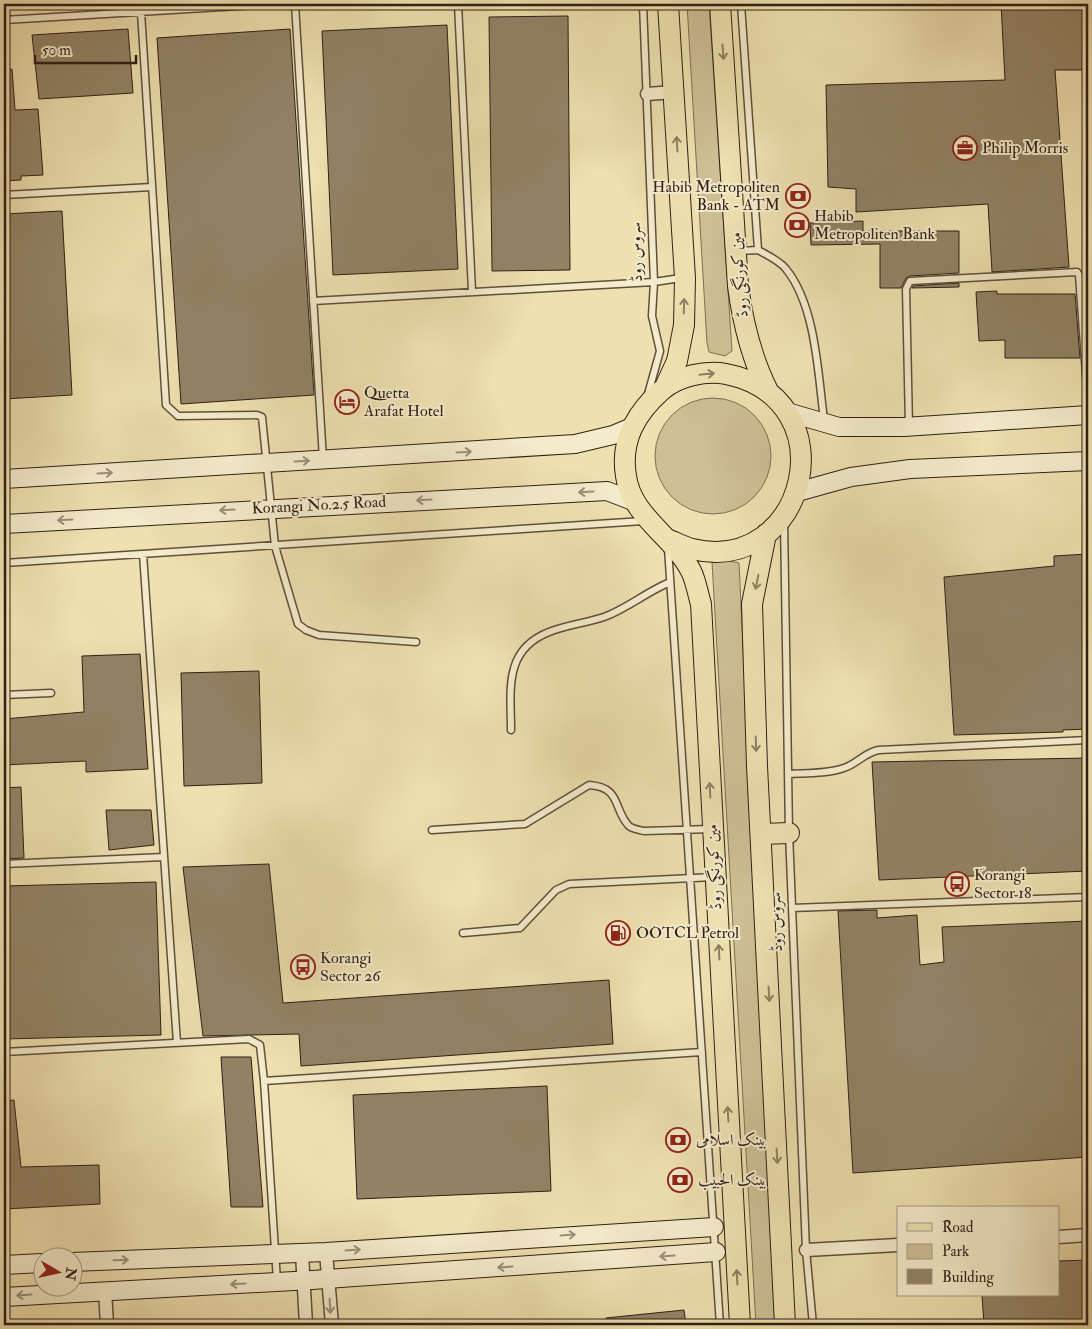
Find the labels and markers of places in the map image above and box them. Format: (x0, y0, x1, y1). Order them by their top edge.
office icon: Philip Morris (952, 135, 978, 161)
place label: Philip Morris (982, 138, 1068, 159)
place label: Habib Metropoliten Bank - ATM (652, 177, 780, 215)
bank icon: Habib Metropoliten Bank - ATM (785, 183, 811, 209)
place label: Habib Metropoliten Bank (814, 206, 935, 245)
bank icon: Habib Metropoliten Bank (784, 212, 810, 238)
place label: Quetta Arafat Hotel (363, 383, 444, 421)
hotel icon: Quetta Arafat Hotel (334, 389, 360, 415)
place label: Korangi Sector 18 (974, 865, 1032, 903)
bus stop icon: Korangi Sector 18 (944, 871, 970, 897)
fuel station icon: OOTCL Petrol (605, 920, 631, 946)
place label: OOTCL Petrol (636, 923, 739, 943)
place label: Korangi Sector 26 (320, 948, 381, 986)
bus stop icon: Korangi Sector 26 (290, 954, 316, 980)
bank icon: بینک اسلامی (665, 1127, 691, 1153)
place label: بینک اسلامی (696, 1130, 766, 1150)
bank icon: بينک الحبيب (667, 1167, 693, 1193)
place label: بينک الحبيب (698, 1170, 767, 1190)

